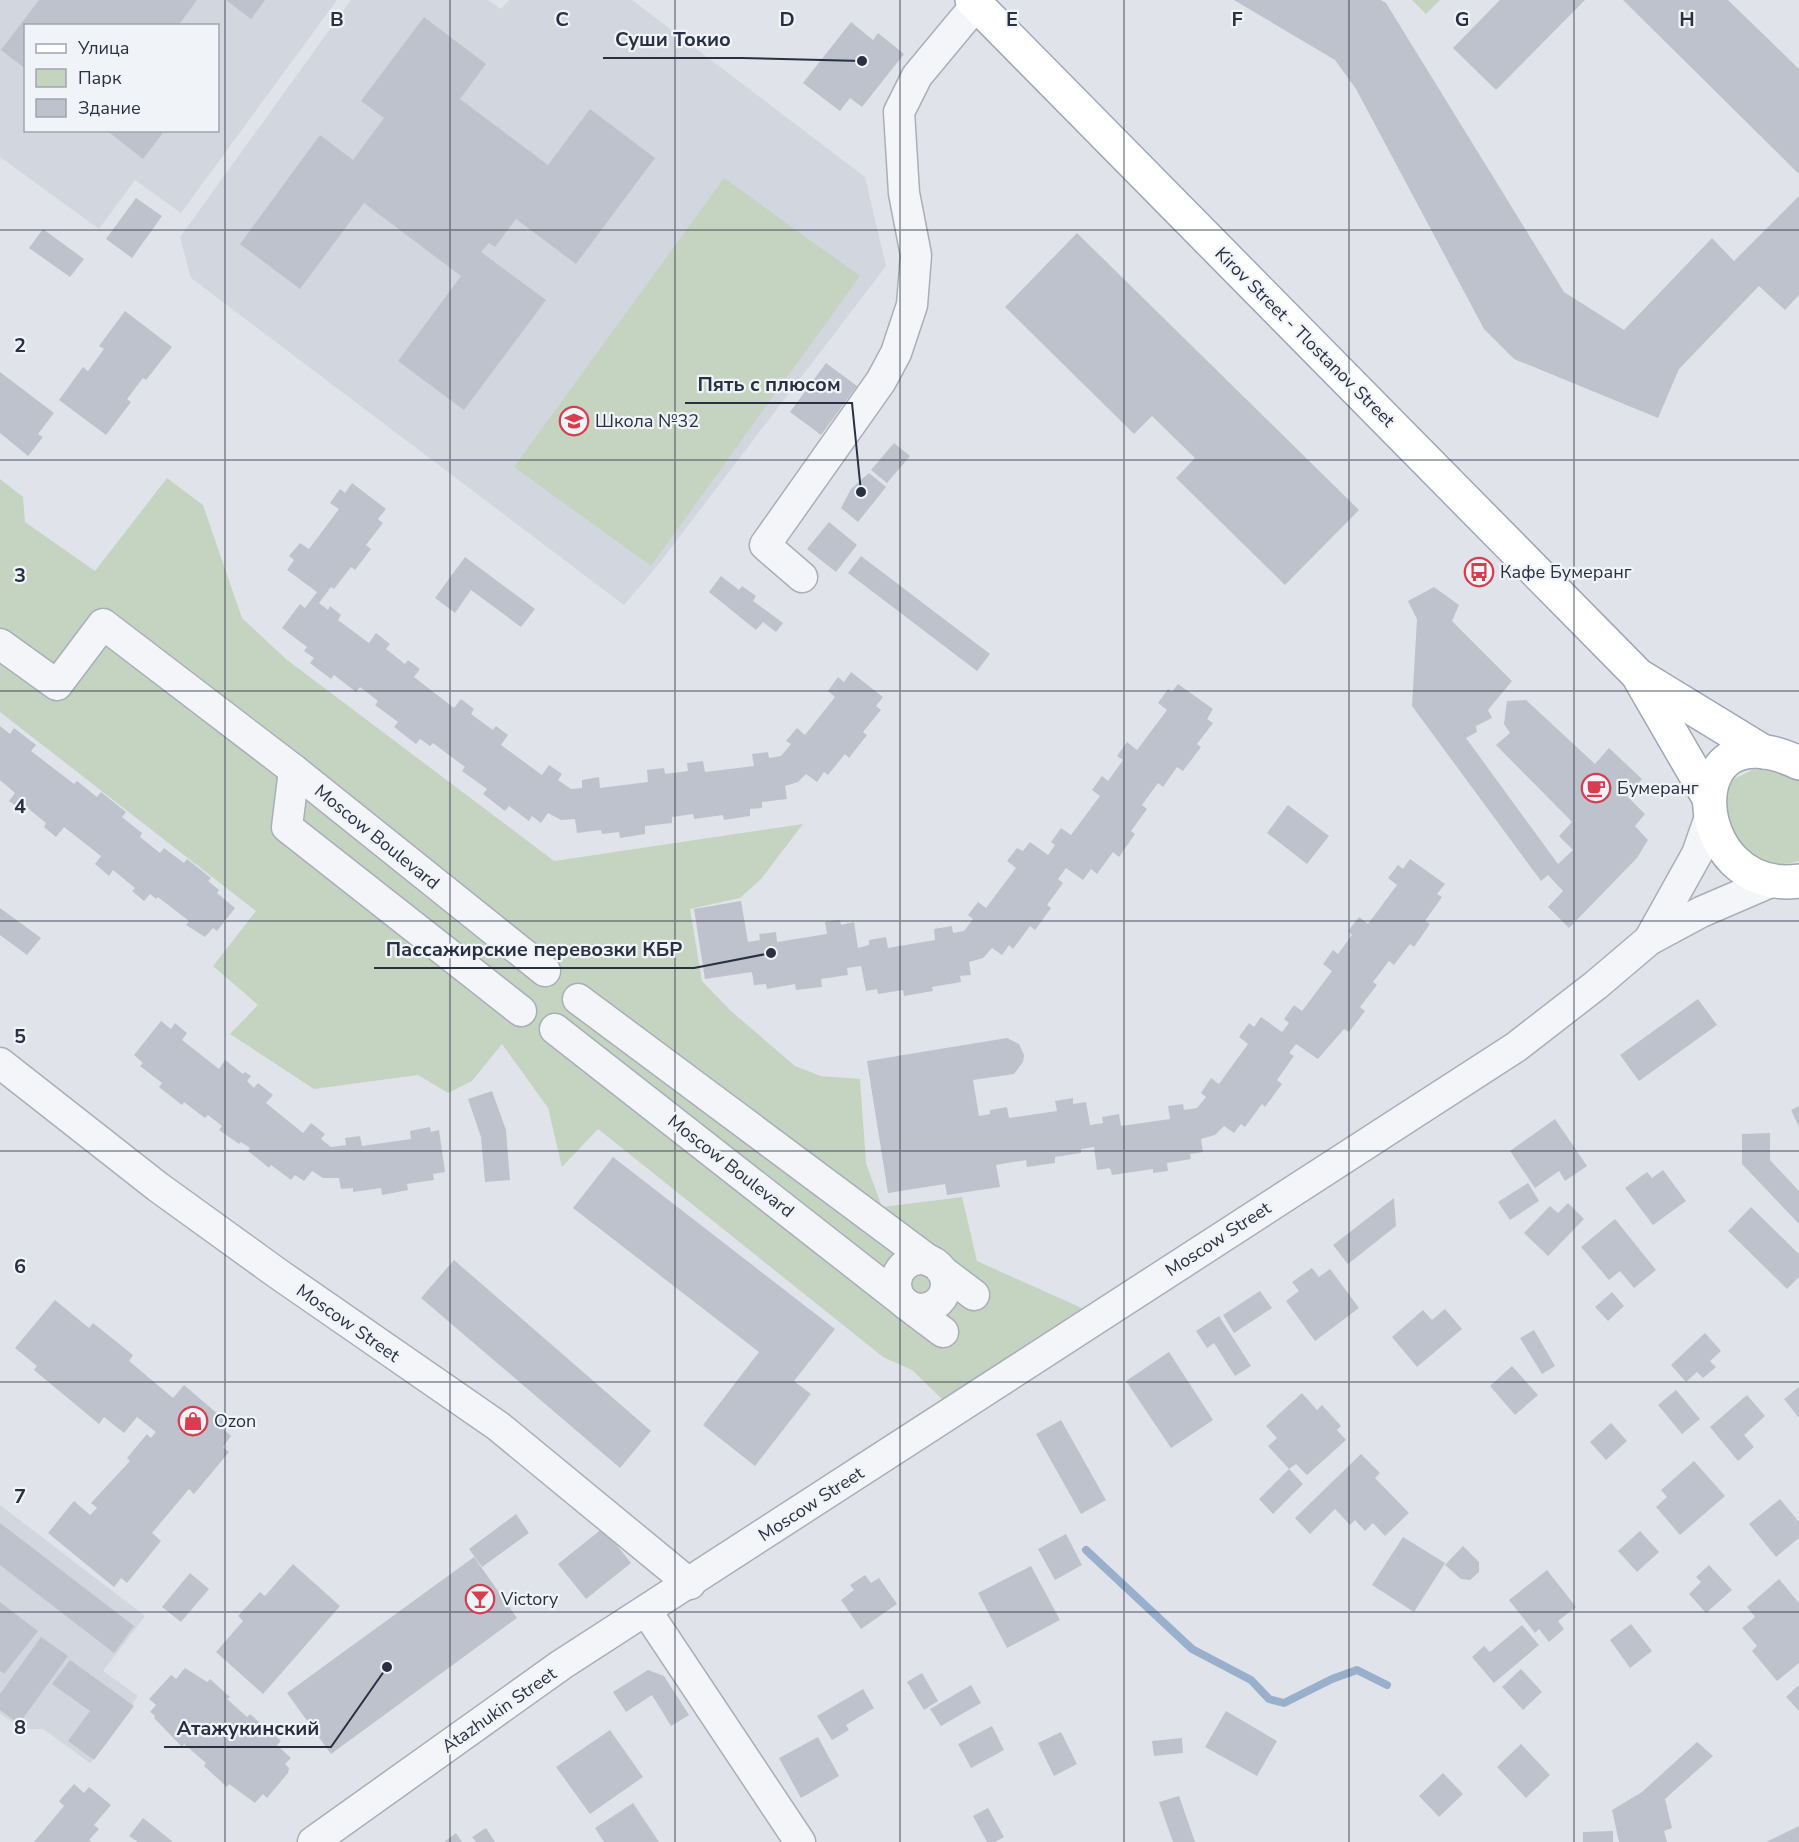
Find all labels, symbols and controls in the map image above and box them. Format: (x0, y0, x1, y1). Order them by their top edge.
text: B (330, 6, 344, 33)
text: C (555, 6, 569, 33)
text: D (779, 6, 795, 33)
text: E (1006, 6, 1018, 33)
text: F (1231, 6, 1243, 33)
text: G (1455, 6, 1469, 33)
text: H (1679, 6, 1695, 33)
callout: Суши Токио (603, 20, 742, 58)
legend (24, 24, 219, 132)
text: Суши Токио (615, 26, 731, 53)
text: Улица (77, 36, 129, 60)
text: Парк (78, 66, 122, 90)
text: Здание (78, 96, 141, 120)
street label: Kirov Street - Tlostanov Street (1210, 242, 1401, 433)
text: 2 (14, 332, 26, 359)
callout: Пять с плюсом (685, 365, 852, 403)
text: Пять с плюсом (697, 371, 841, 398)
school or university icon: Школа №32 (558, 405, 590, 437)
place label: Школа №32 (595, 409, 699, 433)
bus stop icon: Кафе Бумеранг (1463, 556, 1495, 588)
place label: Кафе Бумеранг (1500, 560, 1632, 584)
text: 3 (14, 562, 26, 589)
cafe icon: Бумеранг (1580, 772, 1612, 804)
place label: Бумеранг (1617, 776, 1699, 800)
street label: Moscow Boulevard (309, 779, 445, 895)
text: 4 (14, 793, 26, 820)
callout: Пассажирские перевозки КБР (374, 930, 694, 968)
text: Пассажирские перевозки КБР (386, 936, 682, 963)
text: 5 (14, 1023, 26, 1050)
street label: Moscow Boulevard (663, 1109, 799, 1223)
street label: Moscow Street (1161, 1196, 1276, 1282)
text: 6 (14, 1253, 26, 1280)
street label: Moscow Street (292, 1278, 405, 1368)
shop icon: Ozon (177, 1405, 209, 1437)
place label: Ozon (214, 1409, 256, 1433)
street label: Moscow Street (754, 1461, 869, 1547)
text: 7 (14, 1483, 26, 1510)
bar icon: Victory (464, 1583, 496, 1615)
place label: Victory (500, 1587, 559, 1611)
street label: Atazhukin Street (437, 1661, 562, 1758)
callout: Атажукинский (164, 1709, 331, 1747)
text: 8 (14, 1714, 26, 1741)
text: Атажукинский (177, 1715, 319, 1742)

